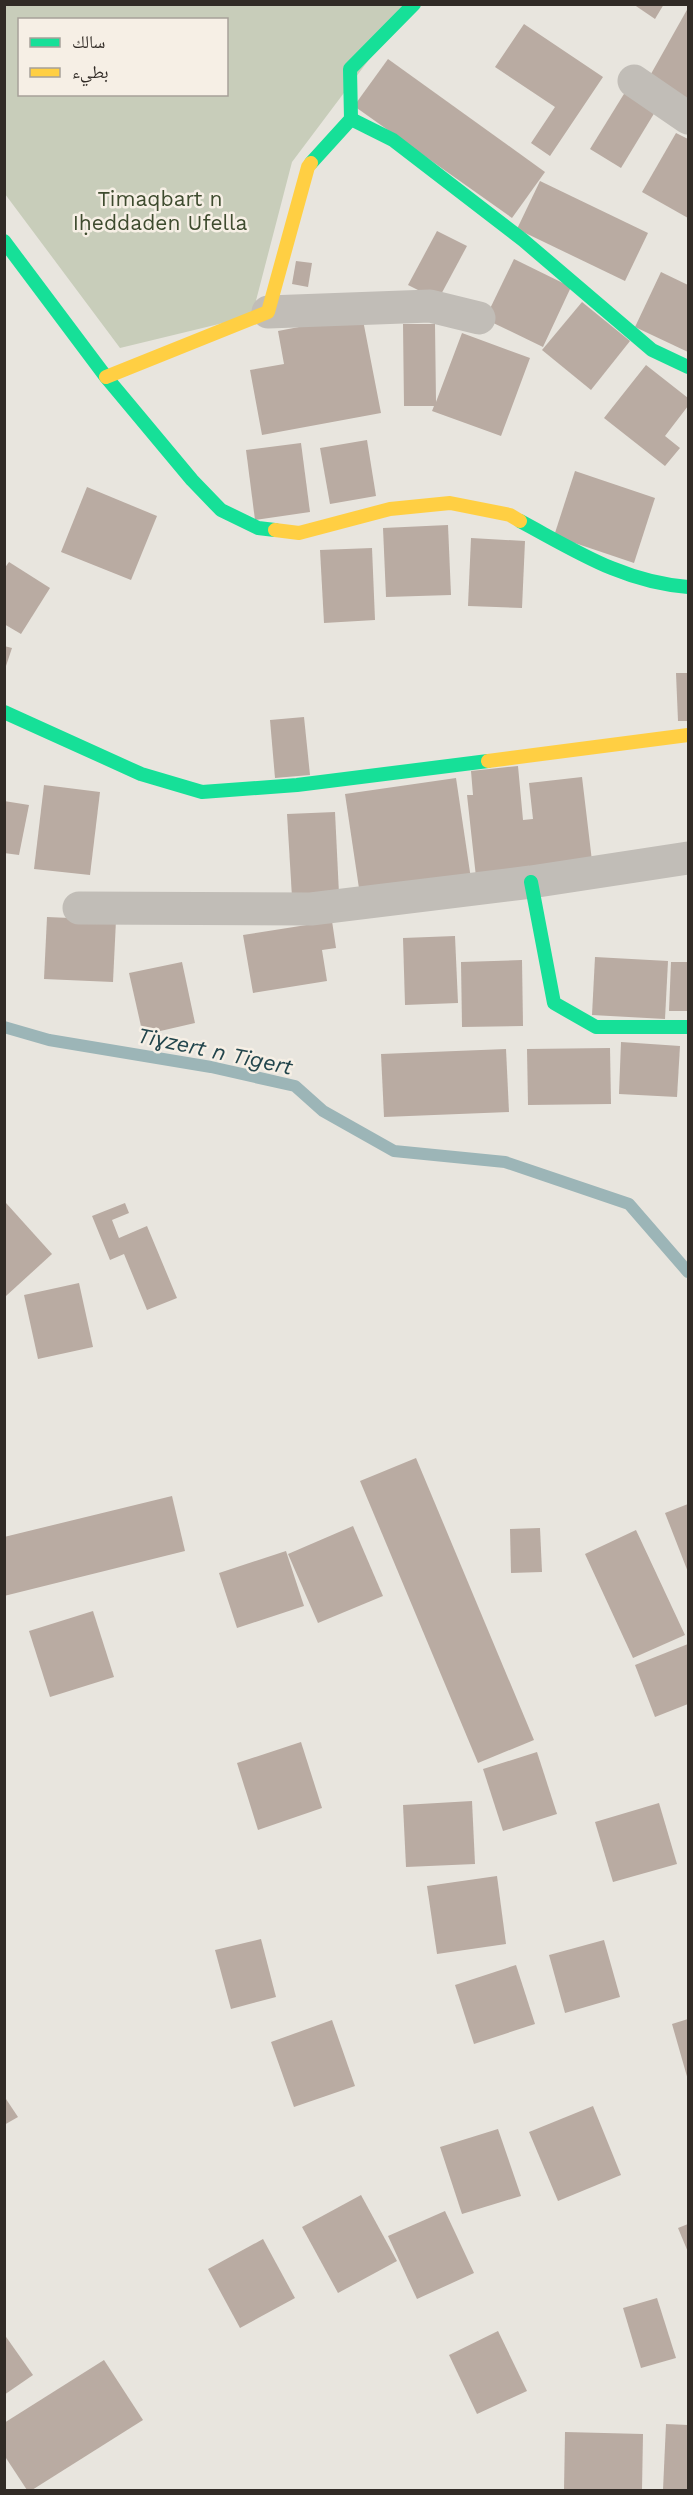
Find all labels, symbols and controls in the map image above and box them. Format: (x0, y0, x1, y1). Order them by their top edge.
legend (18, 18, 228, 96)
text: سالك (72, 31, 105, 52)
text: بطيء (72, 61, 109, 87)
park label: Timaqbart n Iḥeddaden Ufella (73, 186, 247, 235)
water label: Tiɣzert n Tigert (135, 1022, 296, 1080)

